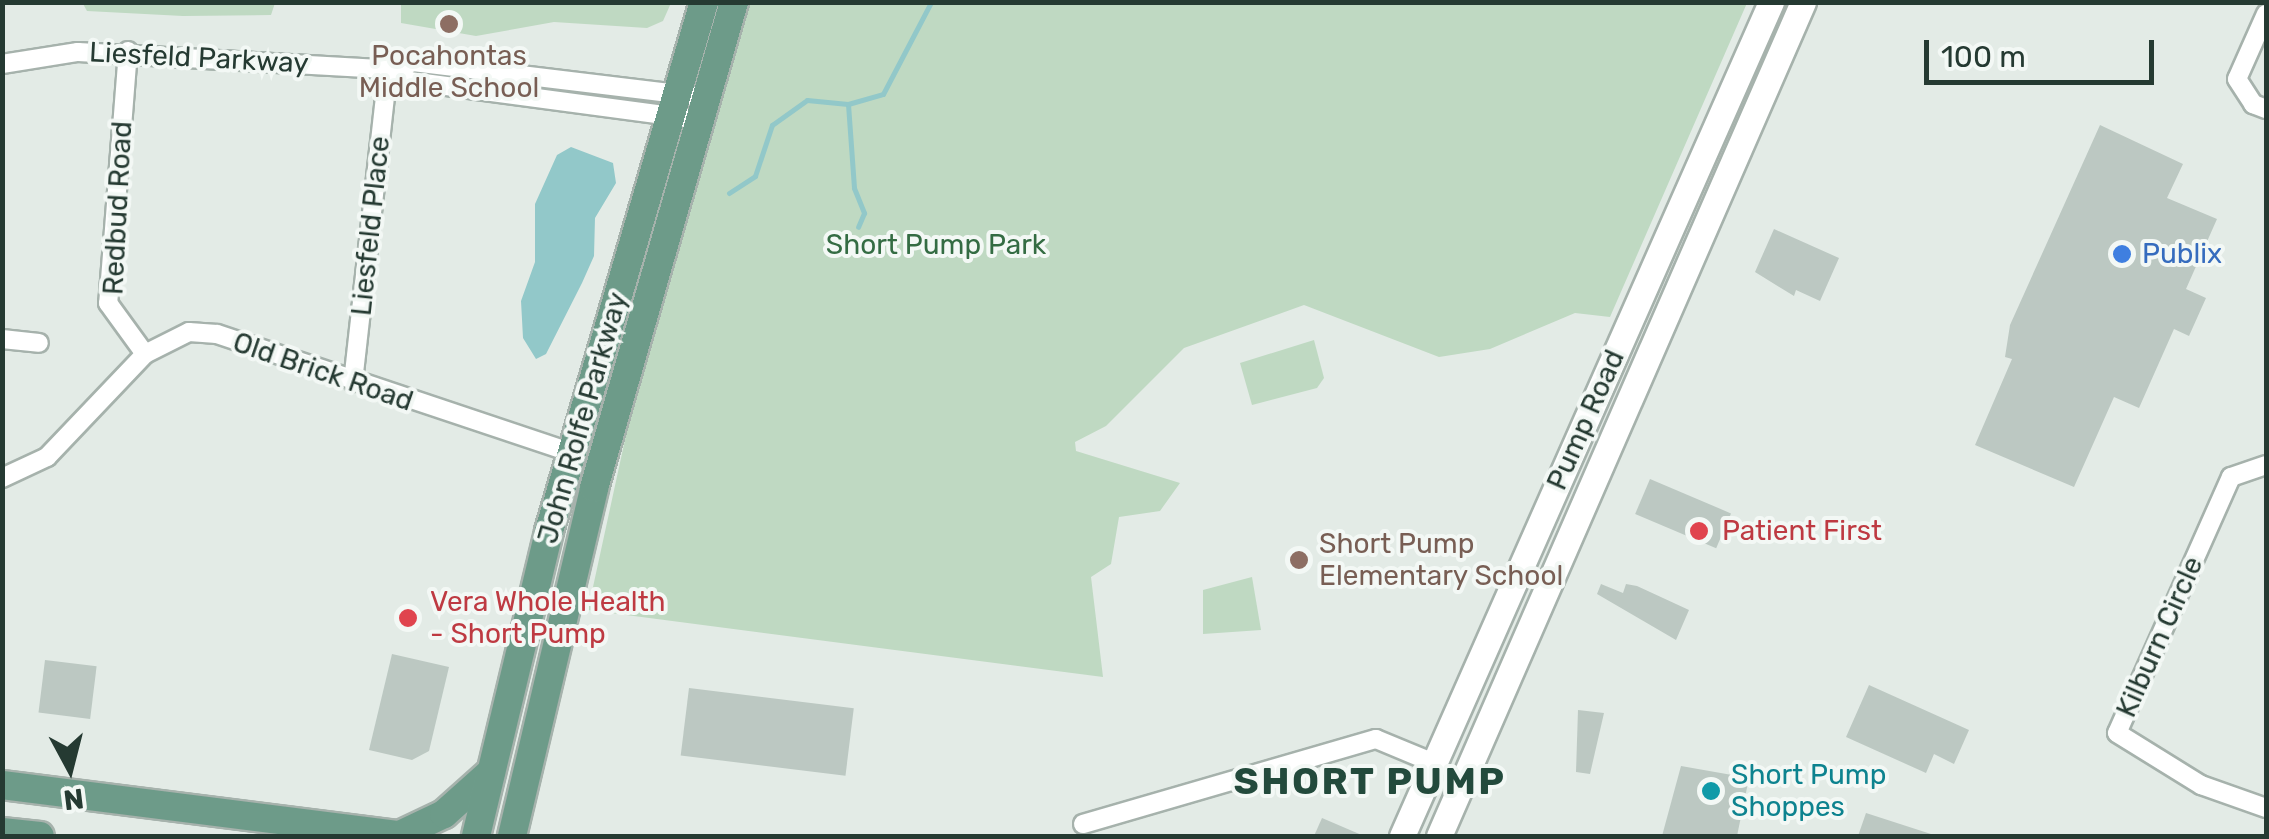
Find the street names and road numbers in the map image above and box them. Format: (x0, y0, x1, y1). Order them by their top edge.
street label: Liesfeld Parkway (88, 35, 310, 81)
street label: Redbud Road (97, 120, 139, 296)
street label: Liesfeld Place (345, 135, 397, 317)
street label: John Rolfe Parkway (531, 289, 635, 547)
street label: Old Brick Road (228, 325, 418, 419)
street label: Pump Road (1540, 345, 1632, 495)
street label: Kilburn Circle (2110, 552, 2210, 722)

